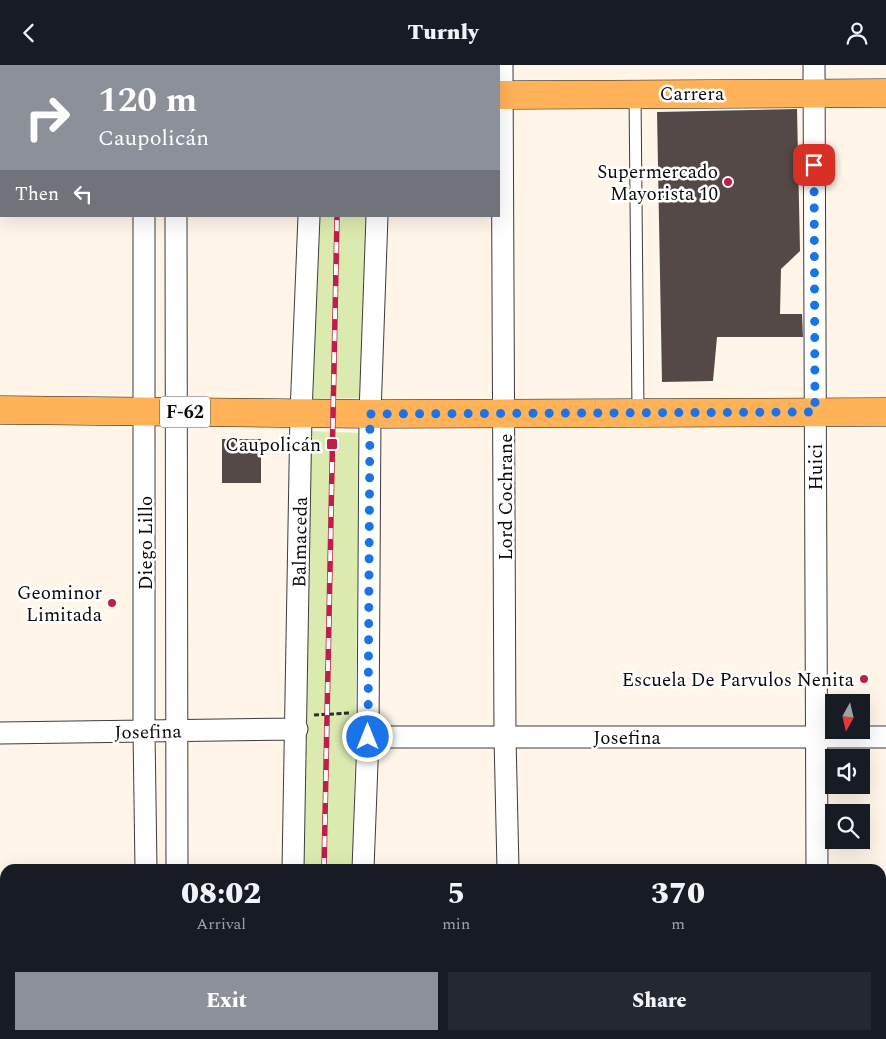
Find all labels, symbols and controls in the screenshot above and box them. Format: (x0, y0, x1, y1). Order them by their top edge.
text: Turnly (407, 16, 479, 49)
icon: back (15, 19, 43, 47)
icon: person (843, 19, 871, 47)
text: 120 m (98, 74, 197, 127)
street label: Carrera (660, 80, 725, 109)
icon: right (15, 85, 80, 150)
text: Caupolicán (98, 122, 209, 155)
pin (793, 144, 835, 186)
icon: arrive (800, 151, 828, 179)
place label: Supermercado Mayorista 10 (597, 158, 718, 209)
marker: Supermercado Mayorista 10 (722, 176, 734, 188)
text: Then (15, 180, 59, 209)
icon: left (69, 180, 97, 208)
road number: F-62 (160, 397, 210, 427)
place label: Caupolicán (225, 431, 321, 460)
street label: Lord Cochrane (492, 434, 521, 560)
marker: Caupolicán (325, 437, 339, 451)
street label: Huici (802, 443, 831, 491)
street label: Diego Lillo (132, 496, 161, 590)
street label: Balmaceda (285, 496, 316, 588)
place label: Geominor Limitada (17, 579, 103, 630)
marker: Geominor Limitada (106, 597, 118, 609)
place label: Escuela De Parvulos Nenita (622, 666, 855, 695)
marker: Escuela De Parvulos Nenita (858, 673, 870, 685)
north arrow (825, 694, 870, 739)
map controls (825, 694, 870, 849)
position arrow (341, 710, 393, 762)
street label: Josefina (114, 717, 183, 748)
street label: Josefina (593, 724, 661, 753)
button: sound (825, 749, 870, 794)
button: search (825, 804, 870, 849)
text: 08:02 (181, 871, 261, 917)
text: 5 (447, 871, 465, 917)
text: 370 (651, 871, 705, 917)
text: Arrival (196, 912, 246, 936)
text: min (442, 912, 470, 936)
text: m (671, 912, 685, 936)
button: Exit (15, 972, 438, 1030)
button: Share (448, 972, 871, 1030)

